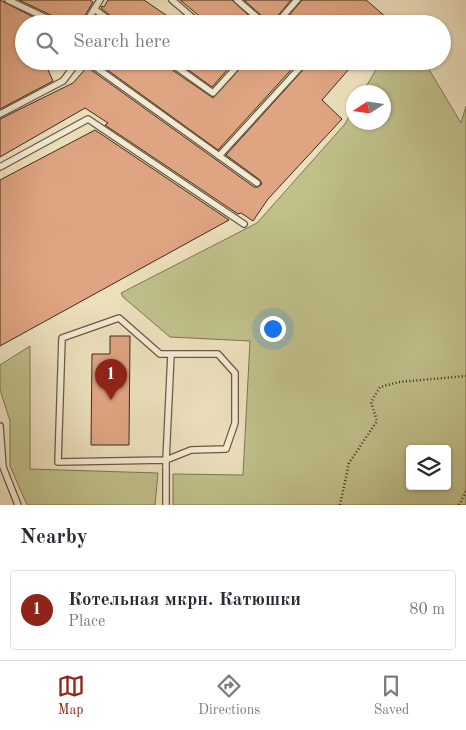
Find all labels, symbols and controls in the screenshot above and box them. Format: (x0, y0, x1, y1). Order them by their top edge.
search box (15, 15, 451, 70)
icon: search (33, 29, 61, 57)
text: Search here (73, 33, 170, 52)
north arrow (346, 85, 391, 130)
your location (260, 316, 286, 342)
pin: 1 (95, 359, 127, 400)
map controls (406, 445, 451, 490)
button: layers (406, 445, 451, 490)
text: Nearby (20, 527, 88, 548)
text: Котельная мкрн. Катюшки (68, 591, 301, 610)
text: 1 (32, 602, 42, 618)
text: 80 m (409, 602, 445, 618)
text: Place (68, 614, 105, 630)
tab: Map (57, 672, 85, 719)
tab: Directions (198, 672, 260, 719)
tab: Saved (374, 672, 409, 719)

